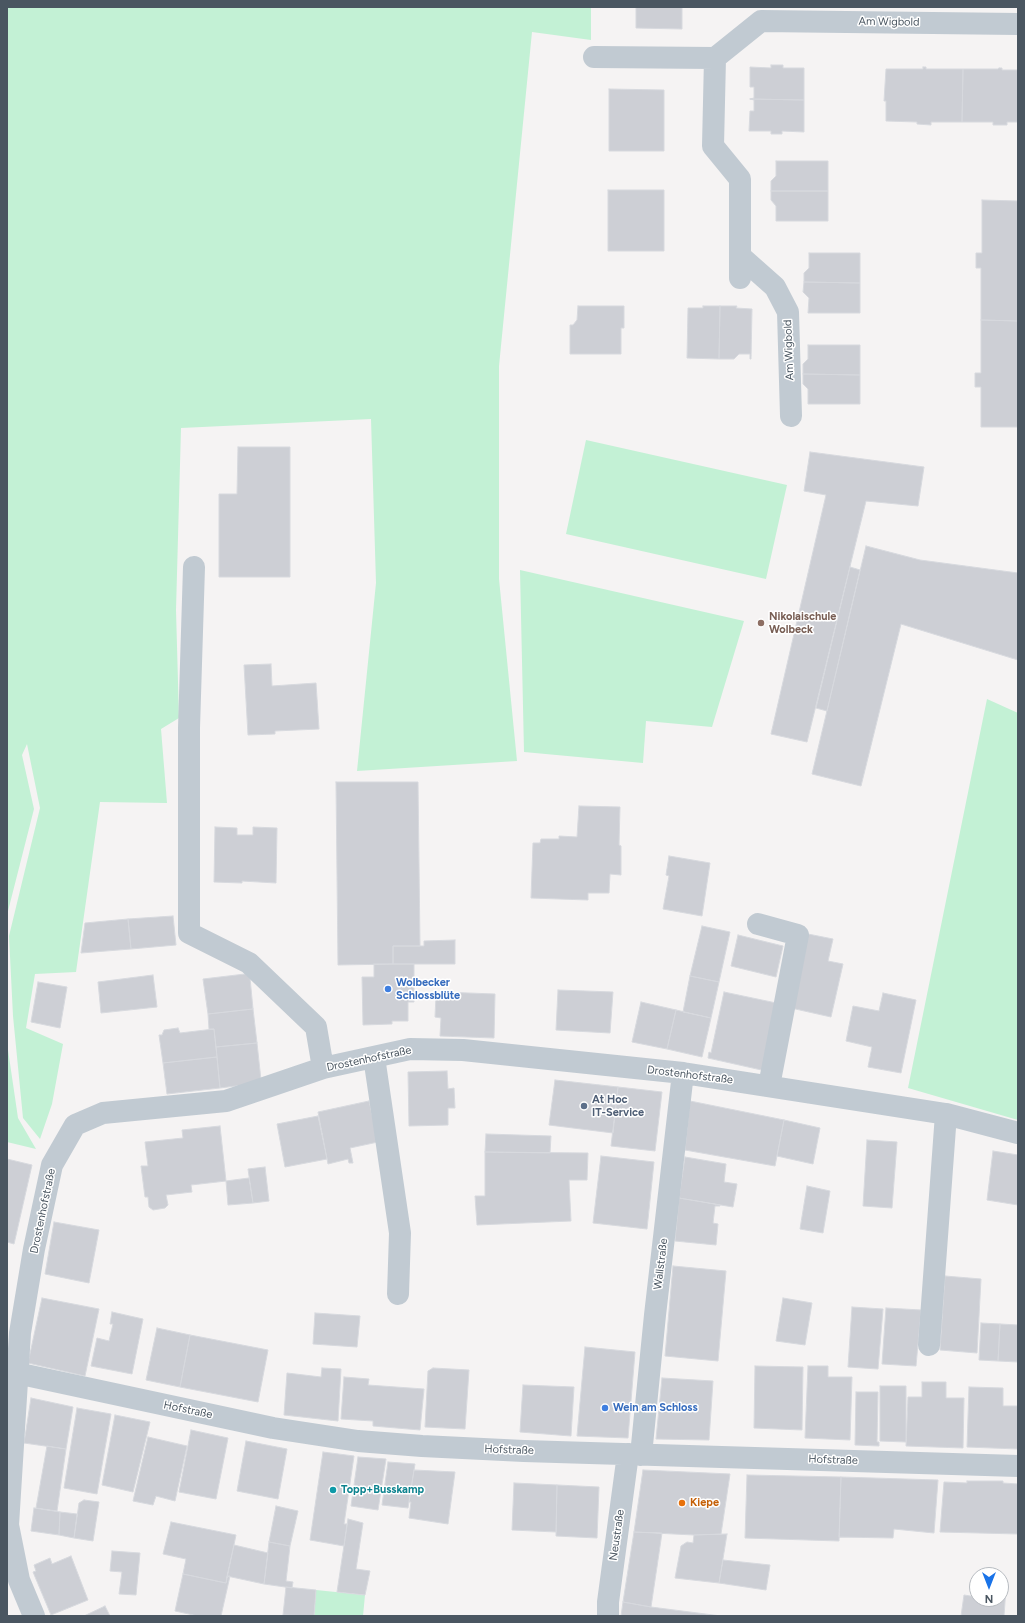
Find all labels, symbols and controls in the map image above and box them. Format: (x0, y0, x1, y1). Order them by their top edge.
street label: Am Wigbold (858, 15, 920, 29)
street label: Am Wigbold (781, 319, 797, 381)
place label: Nikolaischule Wolbeck (769, 610, 836, 636)
marker: Nikolaischule Wolbeck (756, 618, 766, 628)
place label: Wolbecker Schlossblüte (396, 976, 460, 1002)
marker: Wolbecker Schlossblüte (383, 984, 393, 994)
street label: Drostenhofstraße (325, 1044, 413, 1074)
street label: Drostenhofstraße (646, 1063, 734, 1087)
place label: At Hoc IT-Service (592, 1093, 644, 1119)
marker: At Hoc IT-Service (579, 1101, 589, 1111)
street label: Drostenhofstraße (28, 1167, 58, 1255)
street label: Wallstraße (651, 1238, 671, 1290)
street label: Hofstraße (162, 1398, 214, 1422)
place label: Wein am Schloss (613, 1401, 698, 1415)
marker: Wein am Schloss (600, 1403, 610, 1413)
street label: Hofstraße (484, 1443, 534, 1457)
street label: Hofstraße (808, 1453, 858, 1467)
place label: Topp+Busskamp (341, 1483, 424, 1497)
marker: Topp+Busskamp (328, 1485, 338, 1495)
place label: Kiepe (690, 1496, 719, 1510)
marker: Kiepe (677, 1498, 687, 1508)
street label: Neustraße (607, 1509, 627, 1561)
north arrow (969, 1567, 1009, 1607)
text: N (985, 1592, 993, 1605)

